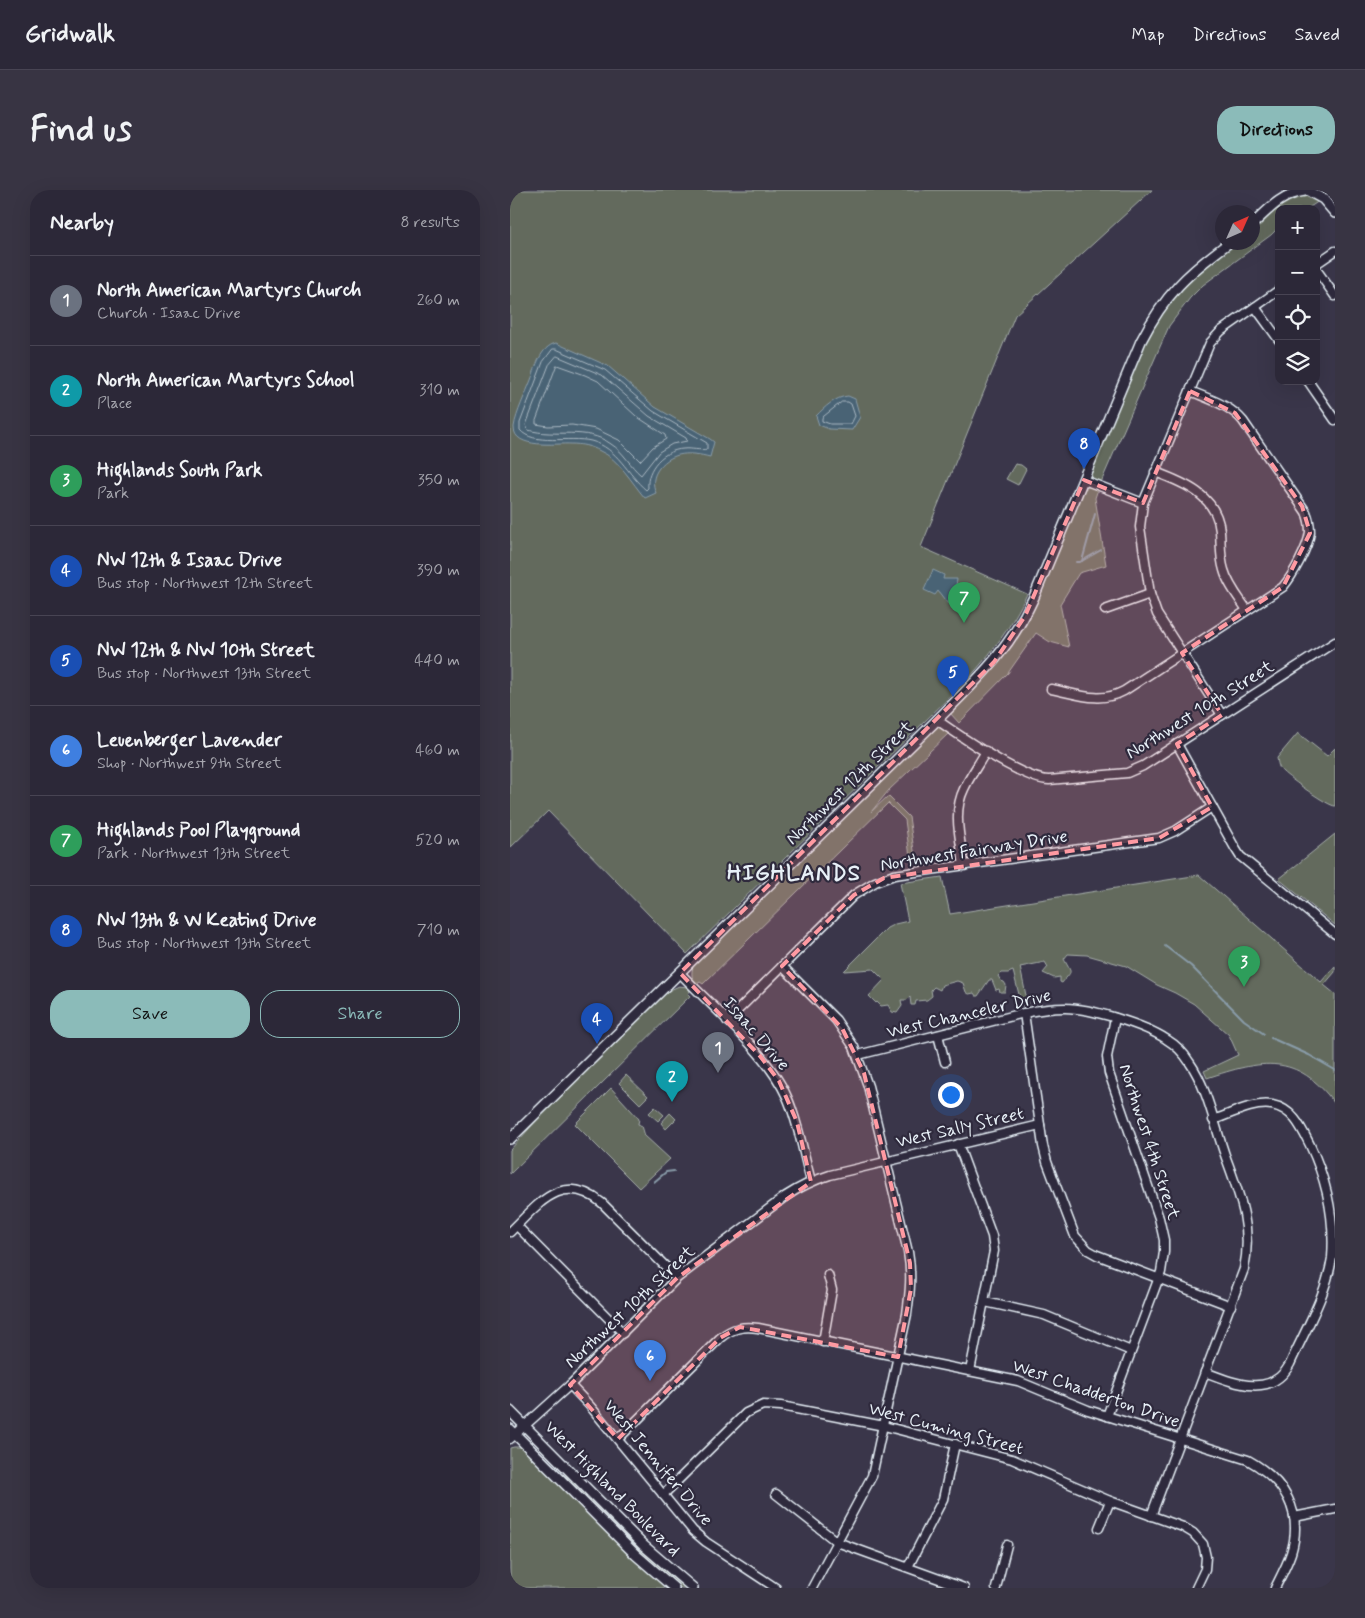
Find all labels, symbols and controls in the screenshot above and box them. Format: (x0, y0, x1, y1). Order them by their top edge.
text: Gridwalk (25, 19, 115, 50)
text: Map (1132, 23, 1165, 47)
text: Directions (1193, 23, 1267, 47)
text: Saved (1295, 23, 1340, 47)
button: Directions (1217, 106, 1335, 154)
text: Find us (30, 107, 132, 153)
north arrow (1215, 205, 1260, 250)
map controls (1275, 205, 1320, 385)
button: + (1275, 205, 1320, 250)
text: Nearby (50, 209, 114, 237)
text: 8 results (400, 212, 460, 233)
button: − (1275, 250, 1320, 295)
text: North American Martyrs Church (97, 278, 361, 303)
text: 1 (62, 290, 70, 311)
text: 260 m (417, 290, 460, 311)
button: locate (1275, 295, 1320, 340)
text: Church · Isaac Drive (97, 303, 241, 324)
button: layers (1275, 340, 1320, 385)
text: North American Martyrs School (97, 368, 354, 393)
text: 2 (62, 380, 70, 401)
text: 310 m (419, 380, 460, 401)
text: Place (97, 393, 132, 414)
pin: 8 (1068, 428, 1100, 469)
text: Highlands South Park (97, 458, 263, 483)
text: 3 (62, 470, 70, 491)
text: 350 m (418, 470, 460, 491)
text: Park (97, 483, 129, 504)
text: NW 12th & Isaac Drive (97, 548, 282, 573)
text: 4 (61, 560, 71, 581)
text: 390 m (417, 560, 460, 581)
text: Bus stop · Northwest 12th Street (97, 573, 313, 594)
pin: 7 (948, 582, 980, 623)
text: NW 12th & NW 10th Street (97, 638, 315, 663)
text: 5 (61, 650, 71, 671)
text: 440 m (414, 650, 460, 671)
street label: Northwest 10th Street (1121, 654, 1279, 765)
pin: 5 (937, 656, 969, 697)
text: Bus stop · Northwest 13th Street (97, 663, 311, 684)
street label: Northwest 12th Street (781, 715, 920, 851)
text: Leuenberger Lavender (97, 728, 282, 753)
text: 6 (62, 740, 70, 761)
text: 460 m (415, 740, 460, 761)
text: Shop · Northwest 9th Street (97, 753, 282, 774)
text: Highlands Pool Playground (97, 818, 300, 843)
street label: Northwest Fairway Drive (879, 824, 1069, 878)
text: 7 (61, 830, 71, 851)
text: 520 m (415, 830, 460, 851)
text: Park · Northwest 13th Street (97, 843, 290, 864)
district label: HIGHLANDS (727, 860, 861, 888)
text: NW 13th & W Keating Drive (97, 908, 317, 933)
text: 8 (61, 920, 71, 941)
text: 710 m (417, 920, 460, 941)
text: Bus stop · Northwest 13th Street (97, 933, 311, 954)
pin: 3 (1228, 946, 1260, 987)
street label: West Chanceler Drive (884, 983, 1054, 1045)
button: Save (50, 990, 250, 1038)
button: Share (260, 990, 460, 1038)
street label: Isaac Drive (717, 992, 795, 1076)
pin: 4 (581, 1003, 613, 1044)
pin: 1 (702, 1032, 734, 1073)
pin: 2 (656, 1061, 688, 1102)
street label: Northwest 4th Street (1112, 1061, 1186, 1223)
your location (938, 1082, 964, 1108)
street label: West Sally Street (894, 1102, 1027, 1154)
street label: Northwest 10th Street (560, 1240, 701, 1374)
pin: 6 (634, 1340, 666, 1381)
street label: West Chadderton Drive (1009, 1354, 1183, 1434)
street label: West Jennifer Drive (598, 1395, 718, 1531)
street label: West Cuming Street (866, 1397, 1026, 1461)
street label: West Highland Boulevard (537, 1416, 685, 1564)

